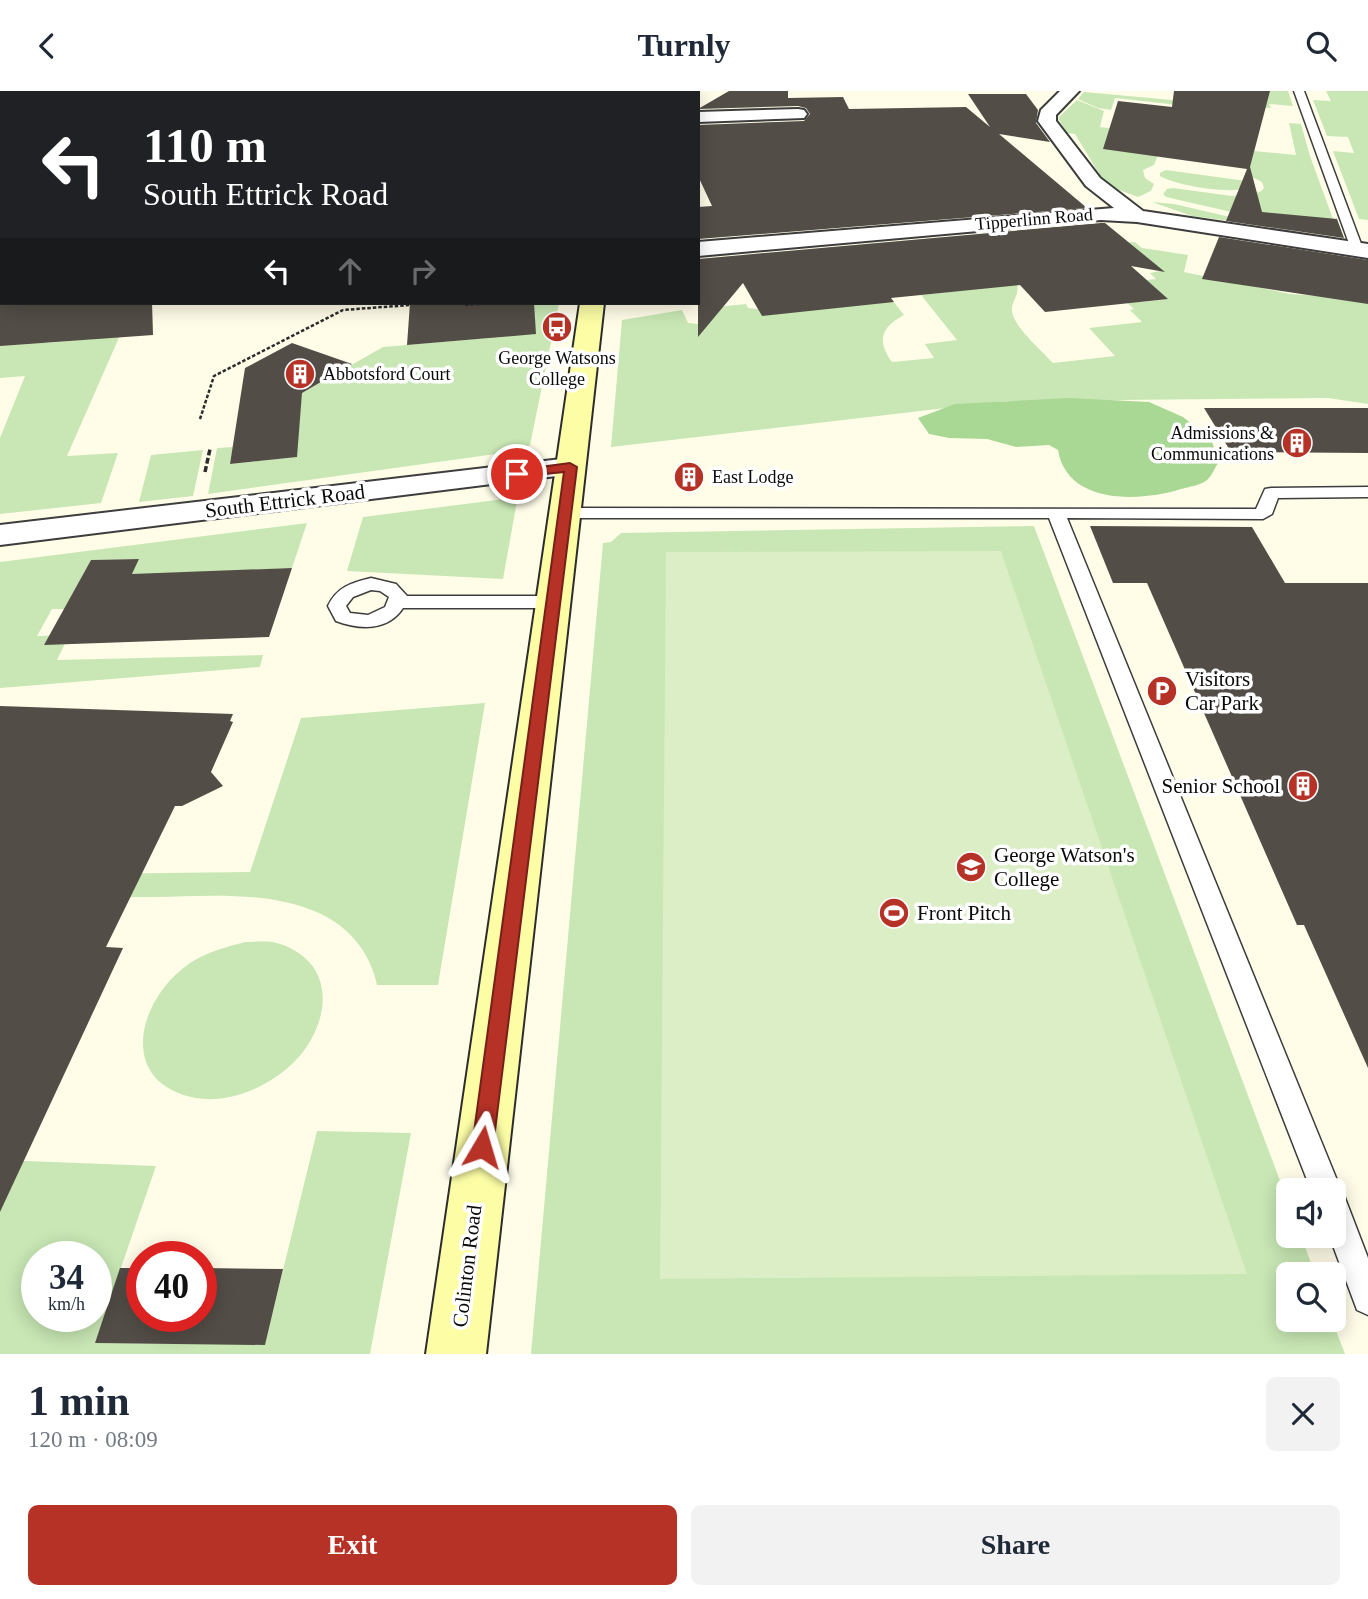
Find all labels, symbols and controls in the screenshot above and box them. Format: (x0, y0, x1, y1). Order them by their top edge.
icon: back (28, 27, 66, 65)
text: Turnly (637, 27, 731, 63)
icon: search (1302, 27, 1340, 65)
text: 110 m (143, 118, 267, 173)
icon: left (28, 119, 119, 210)
text: South Ettrick Road (143, 176, 388, 212)
street label: Tipperlinn Road (974, 204, 1094, 234)
icon: left (258, 252, 296, 290)
icon: ahead (331, 252, 369, 290)
icon: right (404, 252, 442, 290)
bus stop icon: George Watsons College (540, 310, 574, 344)
place label: George Watsons College (498, 348, 616, 389)
building icon: Abbotsford Court (283, 357, 317, 391)
place label: Abbotsford Court (323, 364, 451, 384)
place label: Admissions & Communications (1151, 423, 1274, 464)
building icon: Admissions & Communications (1280, 426, 1314, 460)
pin (487, 444, 547, 504)
icon: arrive (498, 455, 536, 493)
building icon: East Lodge (672, 460, 706, 494)
place label: East Lodge (712, 467, 793, 487)
street label: South Ettrick Road (204, 479, 367, 523)
place label: Visitors Car Park (1185, 667, 1260, 715)
parking icon: Visitors Car Park (1145, 674, 1179, 708)
building icon: Senior School (1286, 769, 1320, 803)
place label: Senior School (1162, 774, 1280, 798)
place label: George Watson's College (994, 843, 1135, 891)
school or university icon: George Watson's College (954, 850, 988, 884)
sports icon: Front Pitch (877, 896, 911, 930)
place label: Front Pitch (917, 901, 1011, 925)
position arrow (445, 1110, 519, 1184)
map controls (1276, 1178, 1346, 1332)
button: sound (1276, 1178, 1346, 1248)
street label: Colinton Road (448, 1203, 486, 1329)
speed limit sign: 40 (126, 1241, 217, 1332)
text: 34 (49, 1258, 84, 1297)
button: search (1276, 1262, 1346, 1332)
text: km/h (48, 1294, 85, 1314)
button: close (1266, 1377, 1340, 1451)
text: 1 min (28, 1378, 130, 1424)
text: 120 m · 08:09 (28, 1427, 158, 1452)
button: Exit (28, 1505, 677, 1585)
button: Share (691, 1505, 1340, 1585)

